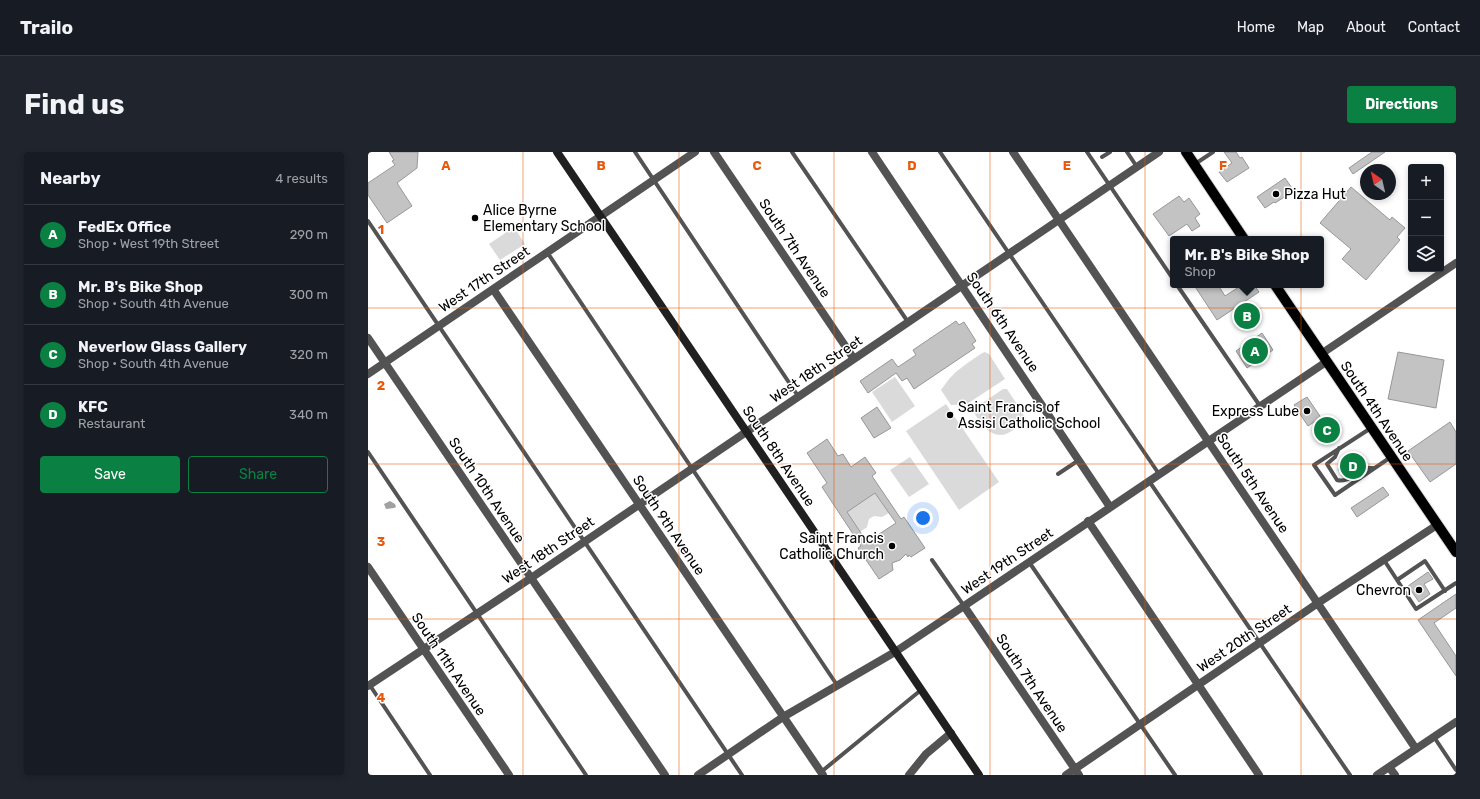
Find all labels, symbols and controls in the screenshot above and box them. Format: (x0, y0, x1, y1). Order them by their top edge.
text: Trailo (20, 16, 73, 39)
text: Home (1237, 19, 1275, 36)
text: Map (1297, 19, 1324, 36)
text: About (1346, 19, 1386, 36)
text: Contact (1408, 19, 1460, 36)
button: Directions (1347, 86, 1456, 123)
text: Find us (24, 88, 124, 121)
text: A (441, 158, 451, 173)
text: B (596, 158, 606, 173)
text: C (752, 158, 762, 173)
text: D (907, 158, 917, 173)
text: E (1063, 158, 1071, 173)
text: F (1219, 158, 1227, 173)
north arrow (1360, 164, 1396, 200)
map controls (1408, 164, 1444, 272)
button: + (1408, 164, 1444, 200)
text: Nearby (40, 168, 101, 188)
text: 4 results (275, 171, 328, 186)
place label: Pizza Hut (1284, 186, 1346, 203)
marker: Pizza Hut (1271, 189, 1281, 199)
street label: South 7th Avenue (755, 195, 834, 301)
button: − (1408, 200, 1444, 236)
place label: Alice Byrne Elementary School (483, 202, 605, 235)
marker: Alice Byrne Elementary School (470, 213, 480, 223)
text: FedEx Office (78, 218, 171, 236)
text: 1 (378, 222, 384, 237)
text: A (48, 227, 58, 242)
text: 290 m (290, 227, 328, 242)
text: Shop · West 19th Street (78, 236, 219, 251)
popup (1170, 236, 1324, 288)
button: layers (1408, 236, 1444, 272)
street label: West 17th Street (436, 242, 533, 316)
text: Mr. B's Bike Shop (1184, 246, 1310, 264)
text: Shop (1184, 264, 1216, 279)
street label: South 6th Avenue (963, 269, 1042, 376)
text: Mr. B's Bike Shop (78, 278, 203, 296)
text: B (48, 287, 58, 302)
text: 300 m (289, 287, 328, 302)
text: Shop · South 4th Avenue (78, 296, 229, 311)
pin: B (1234, 301, 1260, 331)
street label: West 18th Street (767, 332, 866, 407)
pin: A (1242, 336, 1268, 366)
text: Neverlow Glass Gallery (78, 338, 247, 356)
text: C (48, 347, 58, 362)
text: 320 m (290, 347, 328, 362)
text: Shop · South 4th Avenue (78, 356, 229, 371)
street label: South 4th Avenue (1337, 358, 1417, 465)
text: 2 (377, 378, 385, 393)
text: KFC (78, 398, 108, 416)
place label: Saint Francis of Assisi Catholic School (958, 399, 1100, 432)
street label: South 8th Avenue (739, 403, 819, 510)
place label: Express Lube (1212, 403, 1299, 420)
marker: Express Lube (1302, 406, 1312, 416)
text: D (48, 407, 58, 422)
text: 340 m (289, 407, 328, 422)
marker: Saint Francis of Assisi Catholic School (945, 410, 955, 420)
pin: C (1314, 415, 1340, 445)
text: Restaurant (78, 416, 145, 431)
street label: South 5th Avenue (1213, 430, 1292, 537)
street label: South 10th Avenue (445, 434, 528, 546)
pin: D (1340, 451, 1366, 481)
button: Save (40, 456, 180, 493)
button: Share (188, 456, 328, 493)
street label: South 9th Avenue (629, 472, 708, 579)
your location (913, 508, 933, 528)
street label: West 18th Street (499, 513, 598, 588)
street label: West 19th Street (958, 524, 1057, 598)
place label: Saint Francis Catholic Church (779, 530, 884, 563)
text: 3 (377, 534, 386, 549)
marker: Saint Francis Catholic Church (887, 541, 897, 551)
place label: Chevron (1356, 582, 1411, 599)
marker: Chevron (1414, 585, 1424, 595)
street label: West 20th Street (1194, 600, 1295, 676)
street label: South 11th Avenue (408, 609, 489, 719)
street label: South 7th Avenue (992, 630, 1071, 736)
text: 4 (377, 690, 386, 705)

